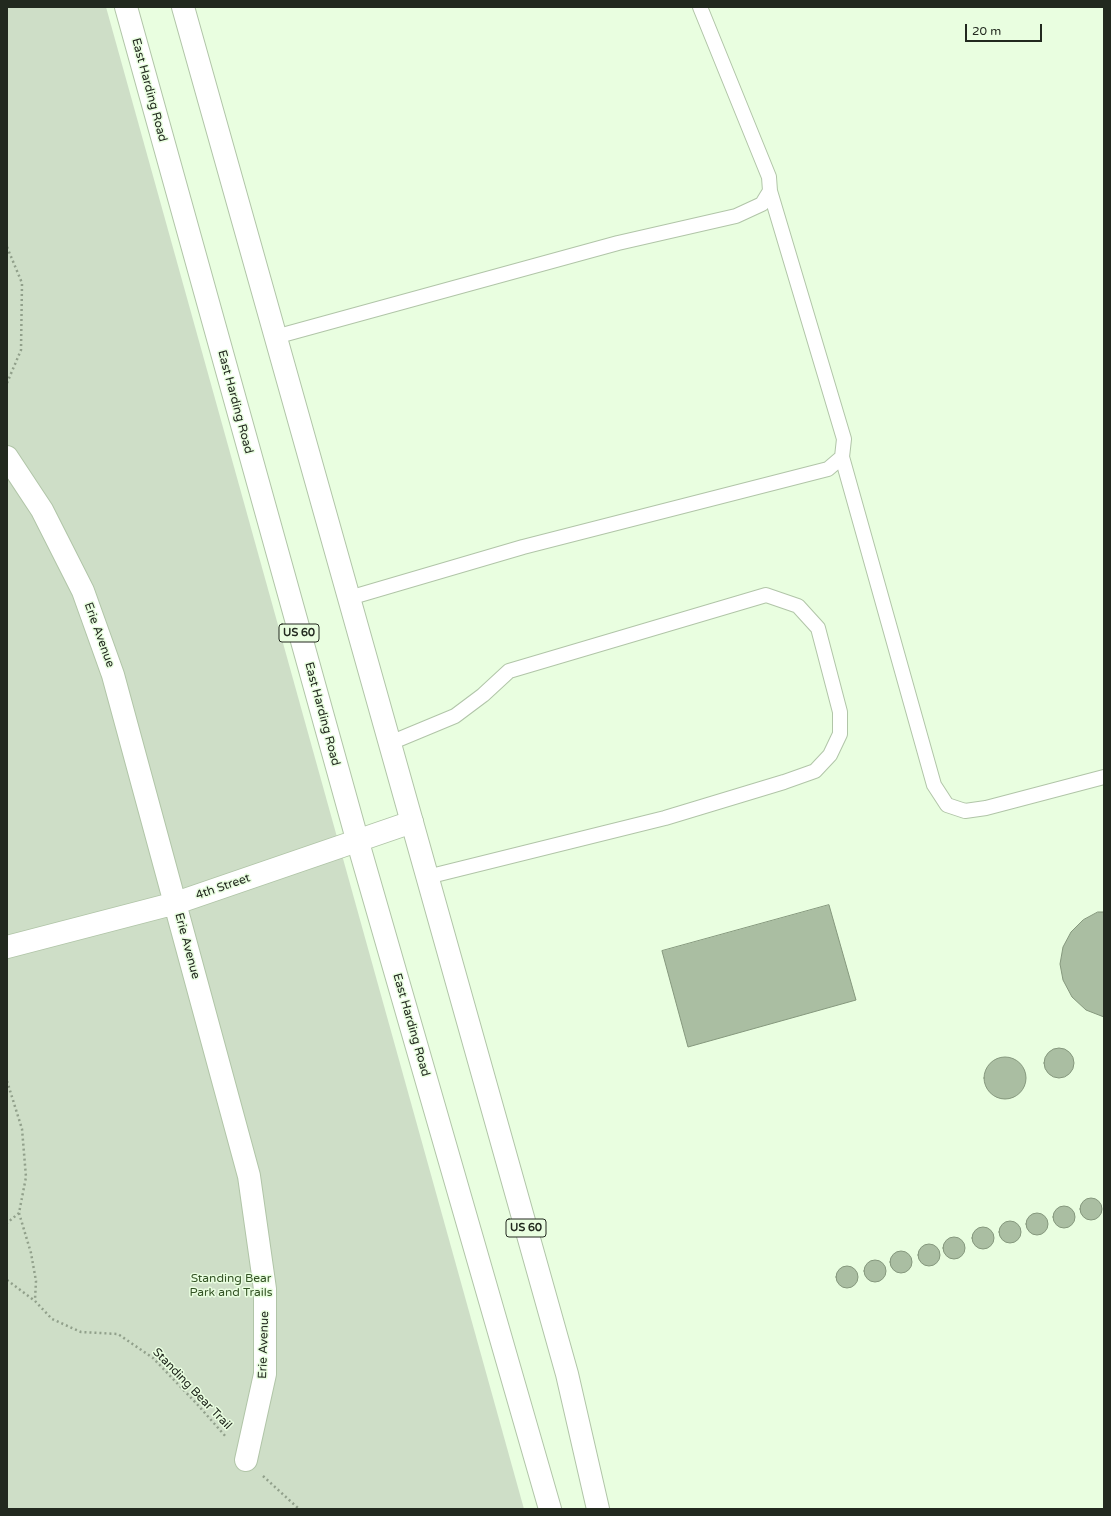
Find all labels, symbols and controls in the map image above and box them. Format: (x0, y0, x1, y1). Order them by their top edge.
scale bar (967, 16, 1044, 42)
text: 20 m (972, 24, 1001, 38)
street label: East Harding Road (128, 37, 170, 143)
street label: East Harding Road (214, 349, 256, 455)
street label: Erie Avenue (81, 601, 117, 669)
road number: US 60 (279, 624, 319, 642)
street label: East Harding Road (301, 661, 343, 767)
street label: 4th Street (194, 871, 252, 903)
street label: Erie Avenue (171, 911, 203, 981)
street label: East Harding Road (389, 972, 433, 1078)
road number: US 60 (506, 1219, 546, 1237)
park label: Standing Bear Park and Trails (189, 1272, 273, 1300)
street label: Erie Avenue (256, 1311, 272, 1379)
street label: Standing Bear Trail (149, 1345, 235, 1433)

